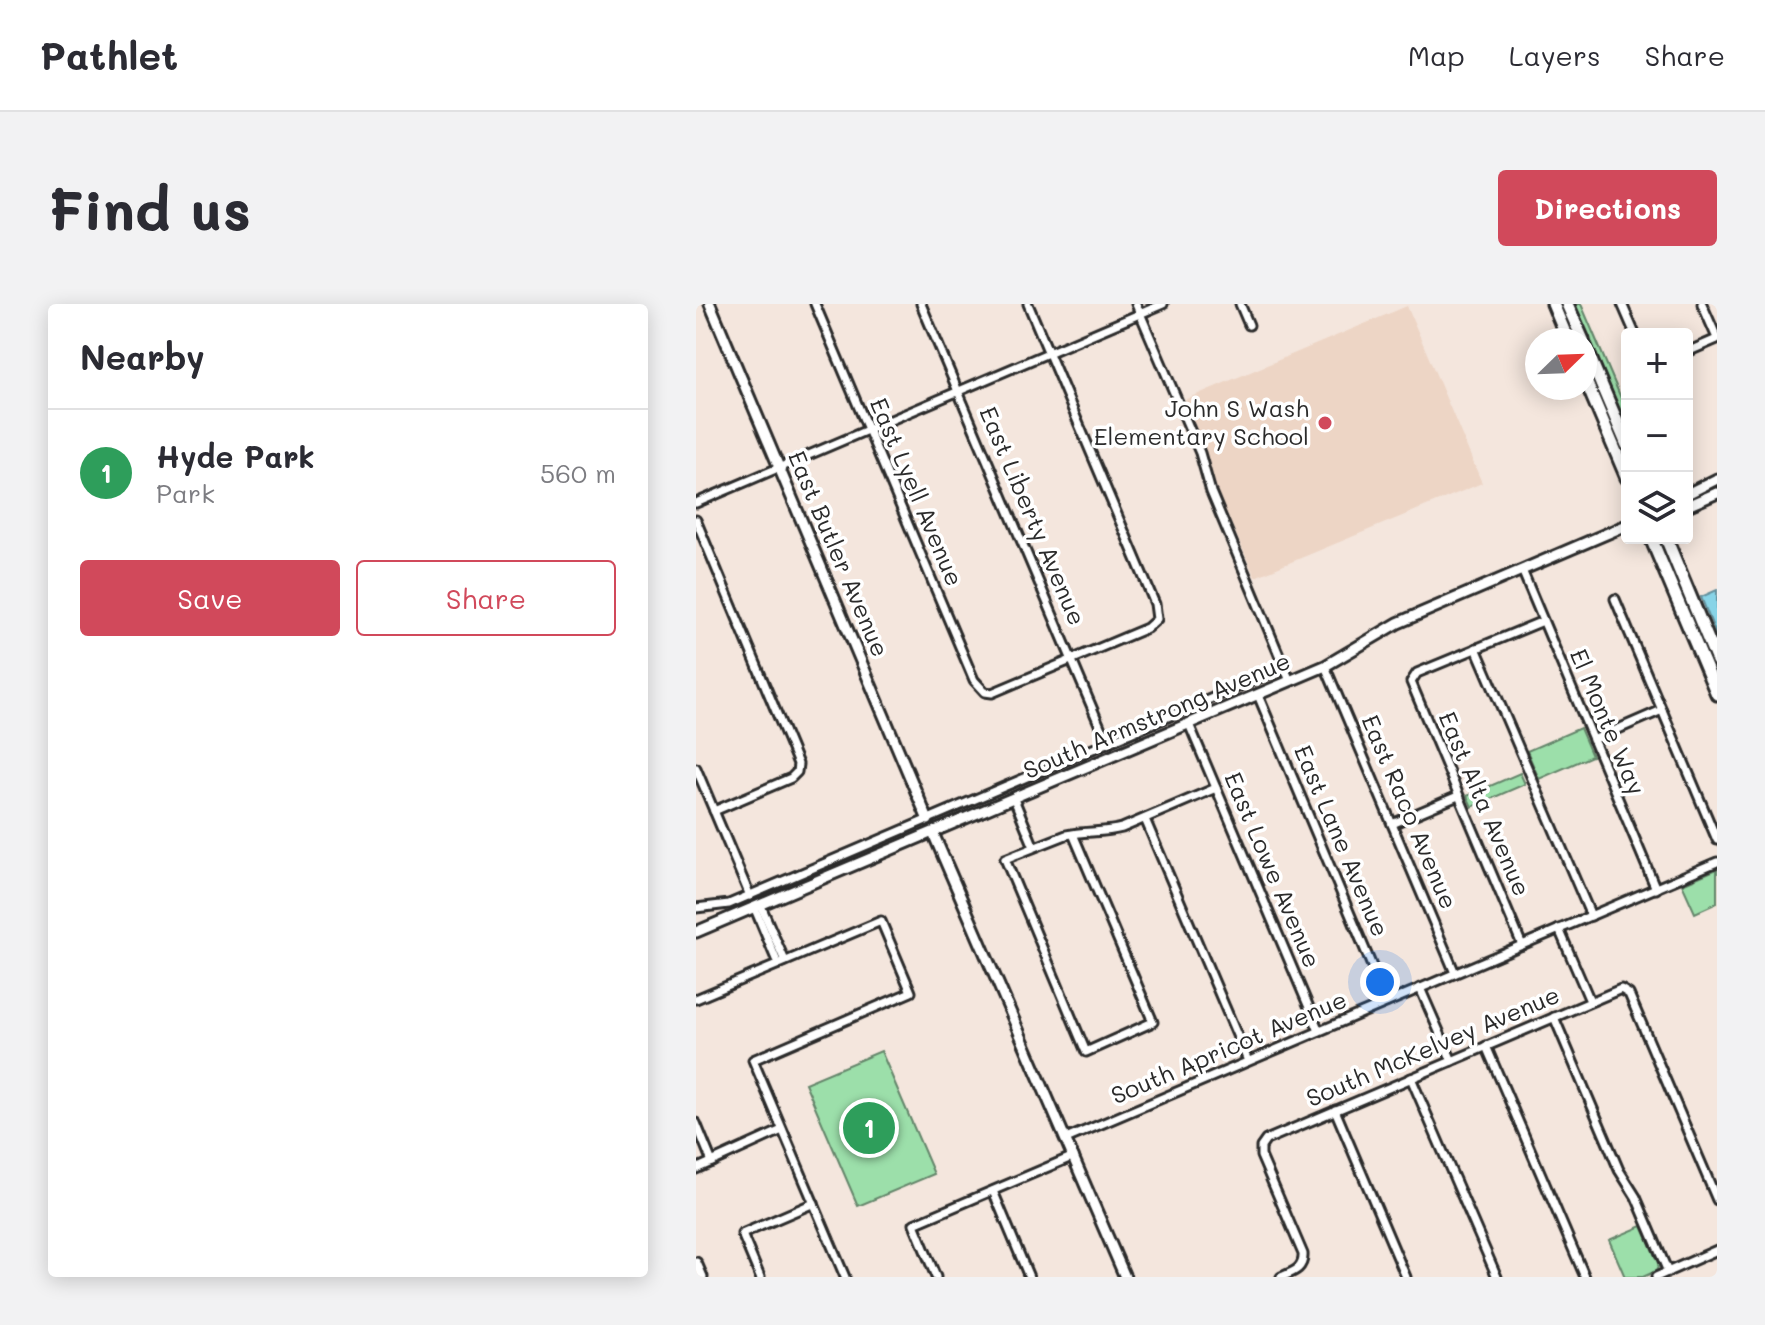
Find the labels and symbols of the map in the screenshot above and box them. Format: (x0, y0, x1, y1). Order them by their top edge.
north arrow (1525, 328, 1597, 400)
place label: John S Wash Elementary School (1094, 392, 1309, 451)
street label: East Lyell Avenue (864, 393, 971, 590)
street label: East Liberty Avenue (973, 401, 1093, 629)
marker: John S Wash Elementary School (1316, 414, 1334, 432)
street label: East Butler Avenue (782, 446, 897, 661)
street label: South Armstrong Avenue (1018, 644, 1295, 785)
street label: El Monte Way (1564, 644, 1653, 799)
street label: East Alta Avenue (1433, 706, 1538, 900)
street label: East Raco Avenue (1355, 710, 1465, 913)
street label: East Lane Avenue (1288, 740, 1397, 941)
street label: East Lowe Avenue (1218, 767, 1329, 972)
your location (1360, 962, 1400, 1002)
street label: South McKelvey Avenue (1301, 978, 1564, 1113)
street label: South Apricot Avenue (1106, 983, 1351, 1110)
pin: 1 (843, 1098, 895, 1158)

